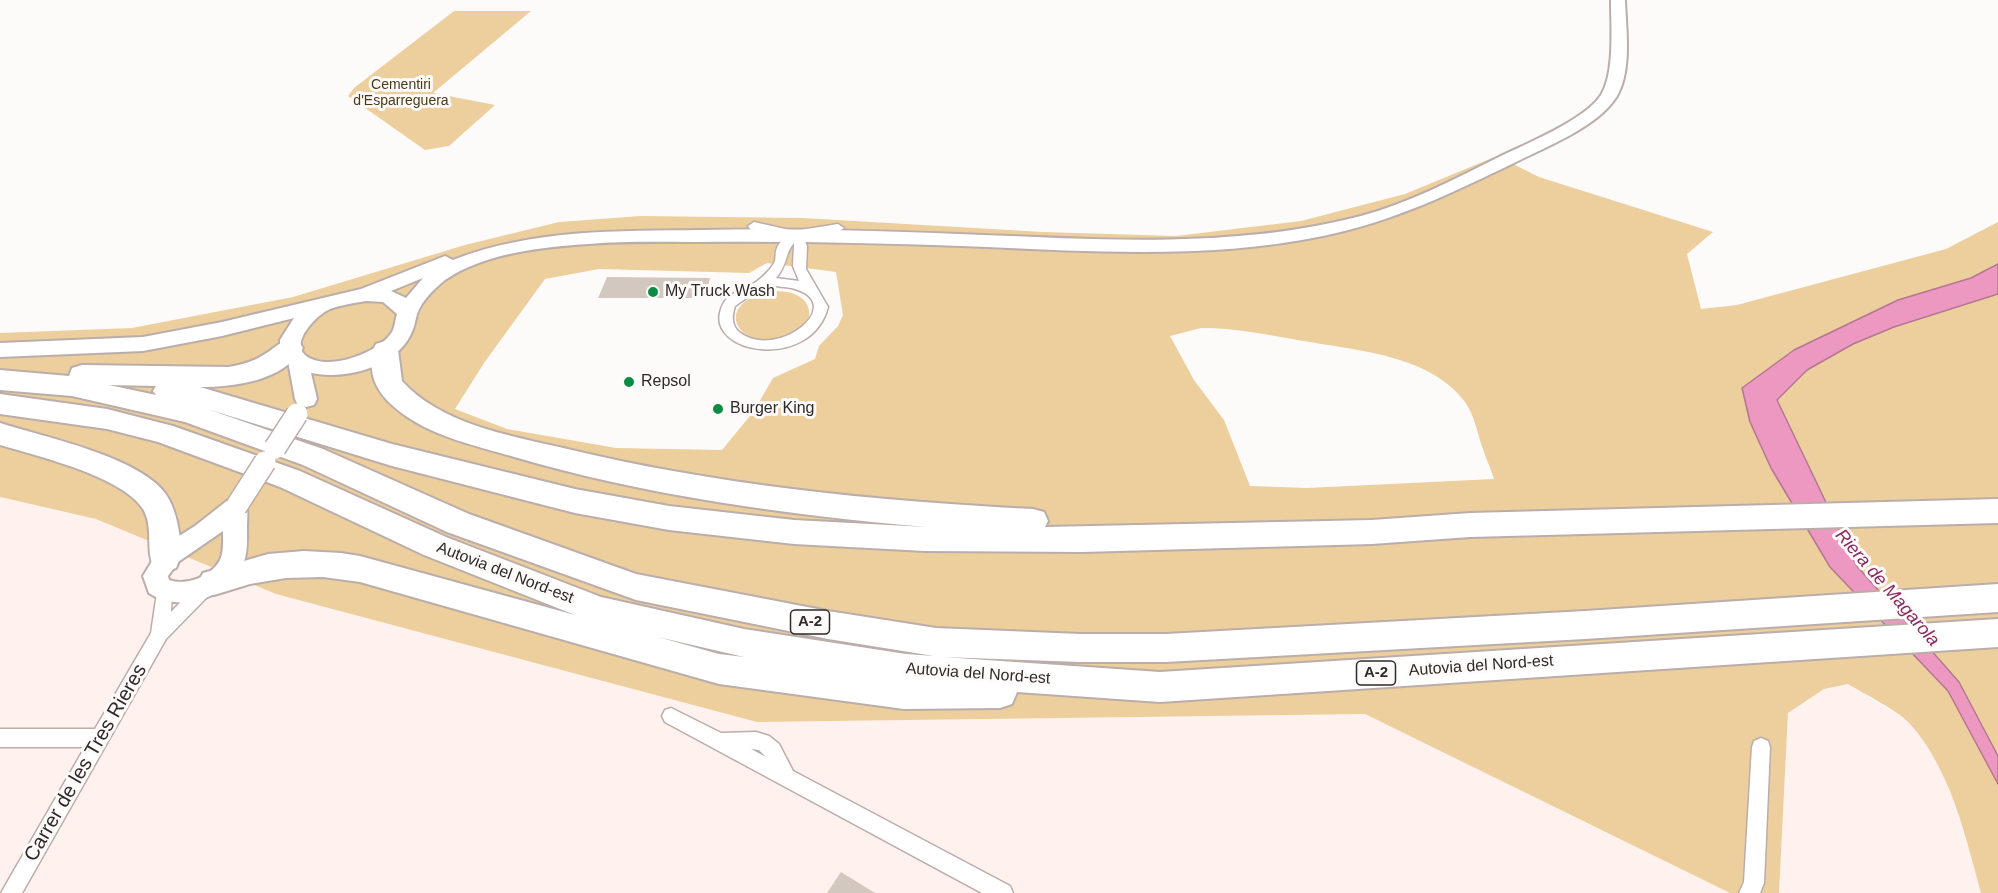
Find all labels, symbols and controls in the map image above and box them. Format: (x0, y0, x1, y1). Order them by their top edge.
park label: Cementiri d'Esparreguera (353, 77, 449, 110)
place label: My Truck Wash (665, 282, 775, 302)
marker: My Truck Wash (646, 285, 660, 299)
place label: Repsol (641, 372, 691, 392)
marker: Repsol (622, 375, 636, 389)
place label: Burger King (730, 399, 814, 419)
marker: Burger King (711, 402, 725, 416)
water label: Riera de Magarola (1830, 525, 1944, 651)
street label: Autovia del Nord-est (434, 538, 576, 608)
road number: A-2 (790, 610, 830, 634)
street label: Autovia del Nord-est (1408, 651, 1554, 681)
street label: Autovia del Nord-est (905, 659, 1051, 689)
street label: Carrer de les Tres Rieres (20, 660, 152, 866)
road number: A-2 (1356, 661, 1396, 685)

